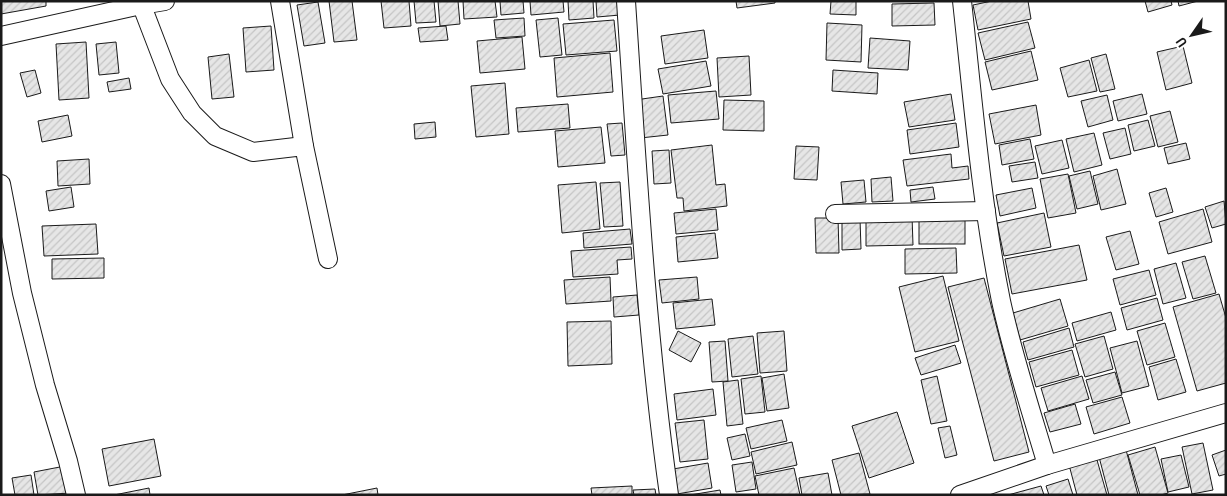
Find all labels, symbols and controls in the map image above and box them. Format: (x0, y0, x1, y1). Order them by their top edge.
north arrow (1167, 10, 1217, 60)
text: U (1171, 34, 1191, 51)

